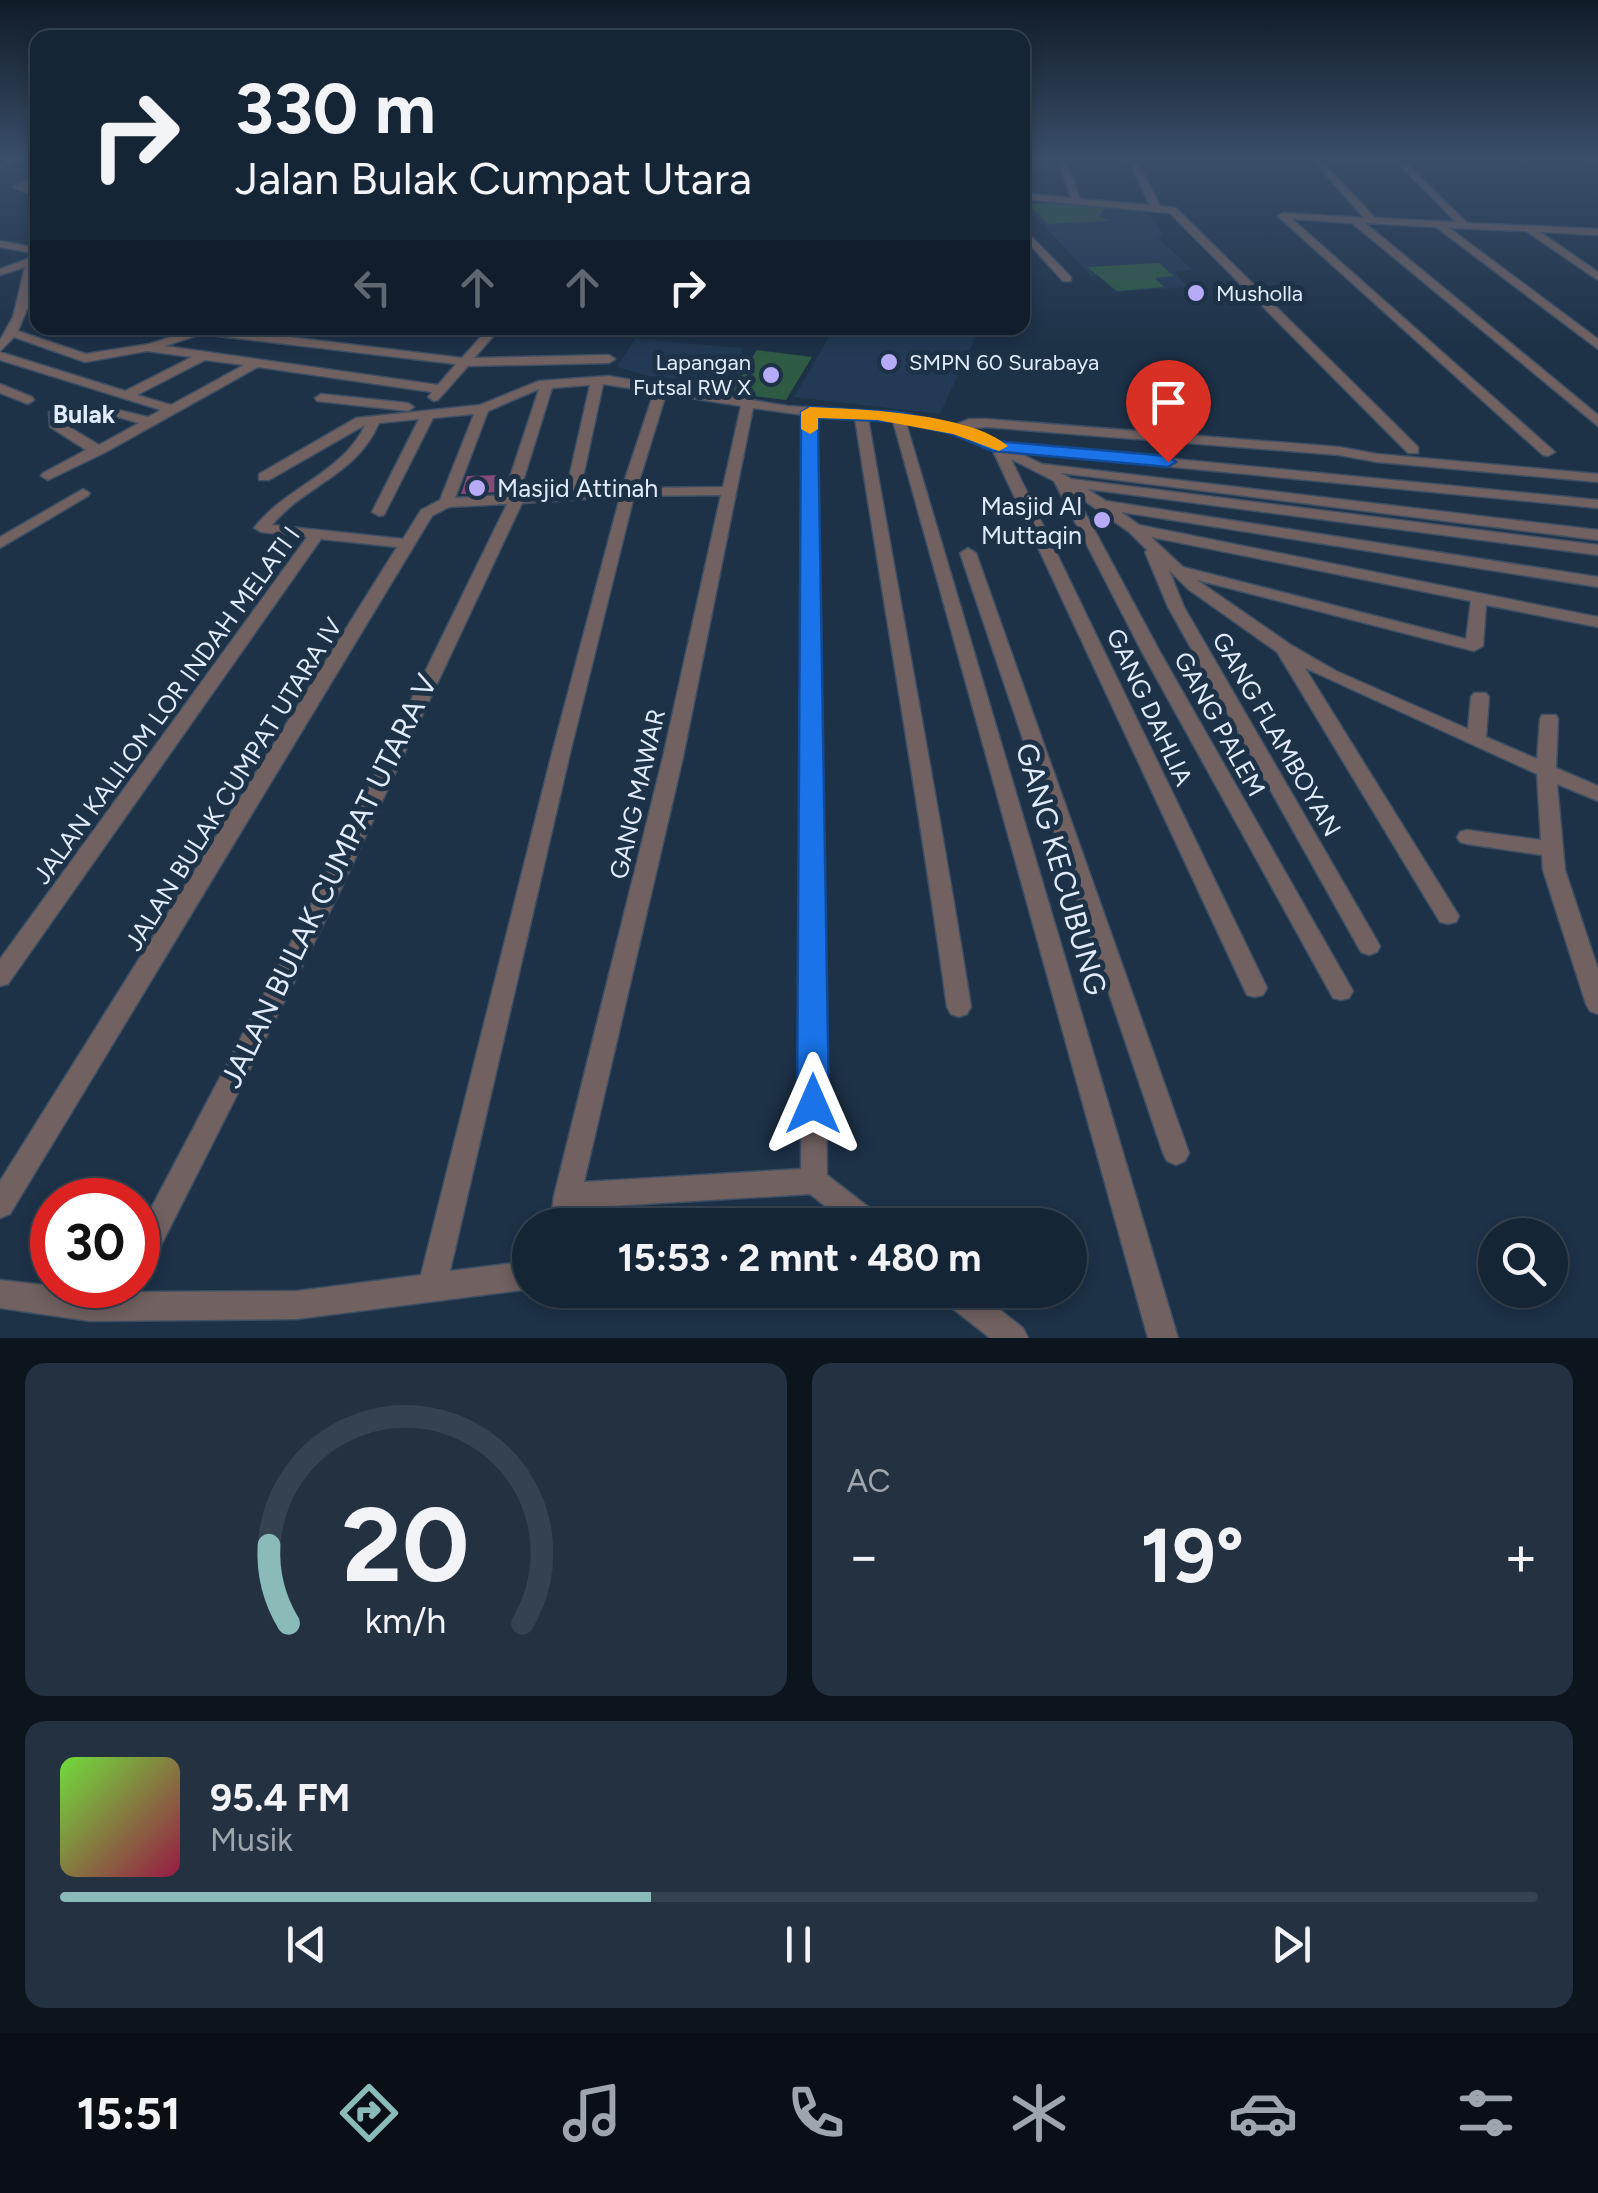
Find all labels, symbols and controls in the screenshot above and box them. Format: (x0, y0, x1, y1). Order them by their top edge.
text: 330 m (235, 66, 436, 151)
icon: right (70, 70, 200, 200)
text: Jalan Bulak Cumpat Utara (235, 151, 752, 205)
icon: left (345, 260, 400, 315)
icon: ahead (450, 260, 505, 315)
icon: ahead (555, 260, 610, 315)
icon: right (660, 260, 715, 315)
place label: Musholla (1216, 280, 1303, 307)
marker: Musholla (1185, 282, 1207, 304)
place label: Lapangan Futsal RW X (633, 349, 751, 401)
place label: SMPN 60 Surabaya (909, 349, 1099, 376)
marker: SMPN 60 Surabaya (878, 351, 900, 373)
pin (1126, 360, 1211, 463)
marker: Lapangan Futsal RW X (760, 364, 782, 386)
icon: arrive (1141, 375, 1196, 430)
district label: Bulak (53, 399, 116, 429)
place label: Masjid Attinah (497, 473, 658, 503)
marker: Masjid Attinah (466, 477, 488, 499)
place label: Masjid Al Muttaqin (981, 491, 1082, 550)
marker: Masjid Al Muttaqin (1091, 509, 1113, 531)
street label: JALAN KALILOM LOR INDAH MELATI I (26, 520, 306, 890)
street label: JALAN BULAK CUMPAT UTARA IV (118, 611, 349, 956)
street label: GANG DAHLIA (1101, 624, 1200, 790)
street label: GANG FLAMBOYAN (1206, 627, 1348, 841)
street label: GANG PALEM (1168, 646, 1272, 802)
street label: JALAN BULAK CUMPAT UTARA V (212, 668, 445, 1094)
street label: GANG MAWAR (603, 706, 671, 882)
street label: GANG KECUBUNG (1008, 738, 1115, 999)
position arrow (761, 1052, 865, 1156)
speed limit sign: 30 (30, 1178, 160, 1308)
map controls (1478, 1218, 1568, 1308)
button: search (1478, 1218, 1568, 1308)
text: 15:53 · 2 mnt · 480 m (618, 1235, 981, 1281)
text: AC (847, 1462, 891, 1500)
text: 20 (342, 1482, 470, 1607)
text: 19° (1140, 1511, 1244, 1601)
text: − (847, 1523, 881, 1589)
text: + (1504, 1523, 1538, 1589)
text: km/h (365, 1599, 447, 1642)
text: 95.4 FM (210, 1775, 350, 1821)
text: Musik (210, 1821, 293, 1859)
icon: previous (279, 1917, 334, 1972)
icon: pause (771, 1917, 826, 1972)
icon: next (1264, 1917, 1319, 1972)
icon: directions (334, 2078, 404, 2148)
icon: music (557, 2078, 627, 2148)
icon: phone (781, 2078, 851, 2148)
icon: climate (1004, 2078, 1074, 2148)
icon: car (1228, 2078, 1298, 2148)
icon: filters (1451, 2078, 1521, 2148)
text: 15:51 (77, 2086, 181, 2140)

